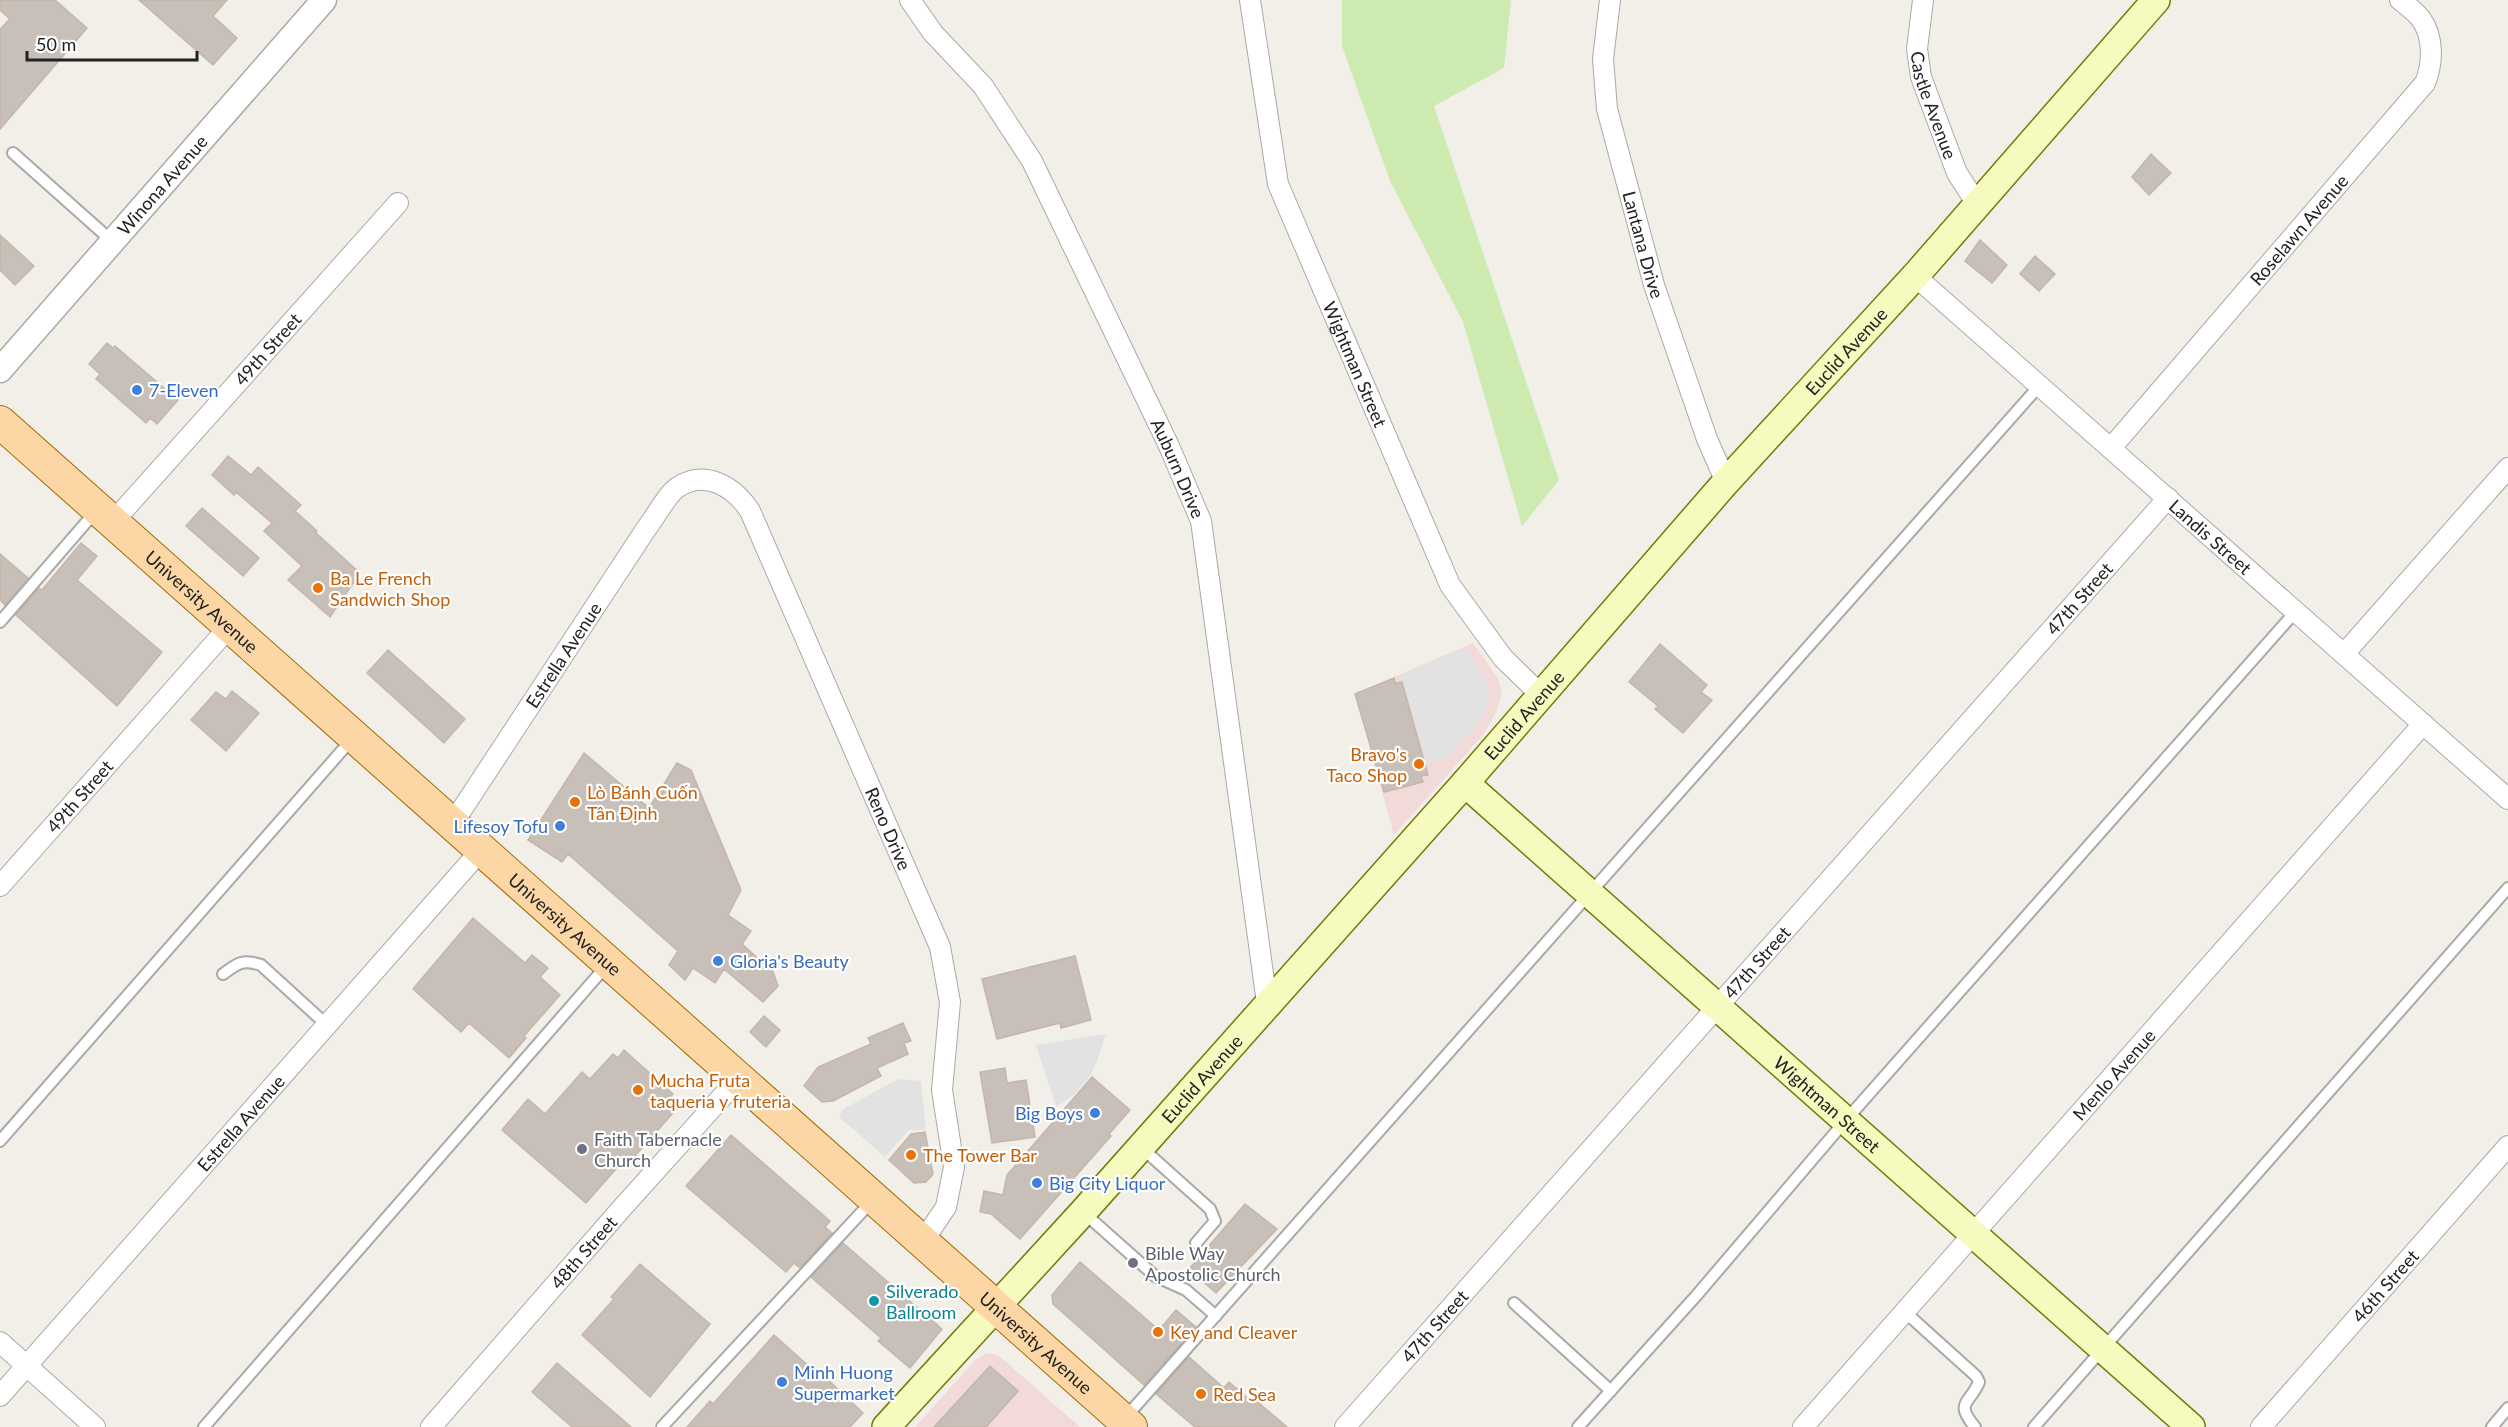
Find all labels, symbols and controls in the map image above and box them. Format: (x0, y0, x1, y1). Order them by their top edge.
scale bar (27, 24, 196, 62)
text: 50 m (36, 33, 76, 55)
street label: Castle Avenue (1906, 50, 1962, 162)
street label: Winona Avenue (112, 130, 212, 240)
street label: Roselawn Avenue (2245, 170, 2353, 290)
street label: Lantana Drive (1618, 189, 1669, 301)
street label: Wightman Street (1319, 298, 1392, 431)
street label: Euclid Avenue (1800, 303, 1892, 399)
street label: 49th Street (230, 308, 306, 390)
place label: 7-Eleven (149, 379, 219, 401)
marker: 7-Eleven (130, 383, 144, 397)
street label: Auburn Drive (1146, 415, 1209, 521)
street label: Landis Street (2165, 494, 2257, 579)
street label: University Avenue (141, 545, 263, 657)
street label: 47th Street (2041, 557, 2117, 639)
place label: Ba Le French Sandwich Shop (330, 567, 450, 610)
marker: Ba Le French Sandwich Shop (311, 581, 325, 595)
street label: Estrella Avenue (521, 598, 606, 712)
street label: Euclid Avenue (1479, 666, 1569, 764)
place label: Bravo's Taco Shop (1326, 743, 1407, 786)
street label: 49th Street (42, 755, 118, 837)
marker: Bravo's Taco Shop (1412, 757, 1426, 771)
place label: Lò Bánh Cuốn Tân Định (587, 781, 698, 824)
street label: Reno Drive (861, 784, 916, 873)
marker: Lò Bánh Cuốn Tân Định (568, 795, 582, 809)
place label: Lifesoy Tofu (454, 815, 548, 837)
marker: Lifesoy Tofu (553, 819, 567, 833)
street label: University Avenue (504, 868, 626, 980)
street label: 47th Street (1719, 921, 1795, 1003)
place label: Gloria's Beauty (730, 950, 850, 972)
marker: Gloria's Beauty (711, 954, 725, 968)
street label: Menlo Avenue (2068, 1024, 2160, 1125)
street label: Euclid Avenue (1157, 1030, 1247, 1128)
street label: Wightman Street (1769, 1051, 1885, 1157)
place label: Mucha Fruta taqueria y fruteria (650, 1069, 791, 1112)
street label: Estrella Avenue (192, 1070, 289, 1176)
marker: Mucha Fruta taqueria y fruteria (631, 1083, 645, 1097)
place label: Big Boys (1015, 1102, 1083, 1124)
marker: Big Boys (1088, 1106, 1102, 1120)
place label: Faith Tabernacle Church (594, 1128, 722, 1171)
marker: Faith Tabernacle Church (575, 1142, 589, 1156)
place label: The Tower Bar (923, 1144, 1037, 1166)
marker: The Tower Bar (904, 1148, 918, 1162)
place label: Big City Liquor (1049, 1172, 1166, 1194)
marker: Big City Liquor (1030, 1176, 1044, 1190)
street label: 48th Street (546, 1211, 622, 1293)
place label: Bible Way Apostolic Church (1145, 1242, 1281, 1285)
street label: 46th Street (2347, 1245, 2423, 1327)
marker: Bible Way Apostolic Church (1126, 1256, 1140, 1270)
place label: Silverado Ballroom (886, 1280, 958, 1323)
street label: 47th Street (1397, 1285, 1473, 1367)
street label: University Avenue (975, 1287, 1097, 1399)
marker: Silverado Ballroom (867, 1294, 881, 1308)
place label: Key and Cleaver (1170, 1321, 1298, 1343)
marker: Key and Cleaver (1151, 1325, 1165, 1339)
place label: Minh Huong Supermarket (794, 1361, 895, 1404)
marker: Minh Huong Supermarket (775, 1375, 789, 1389)
place label: Red Sea (1213, 1383, 1276, 1405)
marker: Red Sea (1194, 1387, 1208, 1401)

